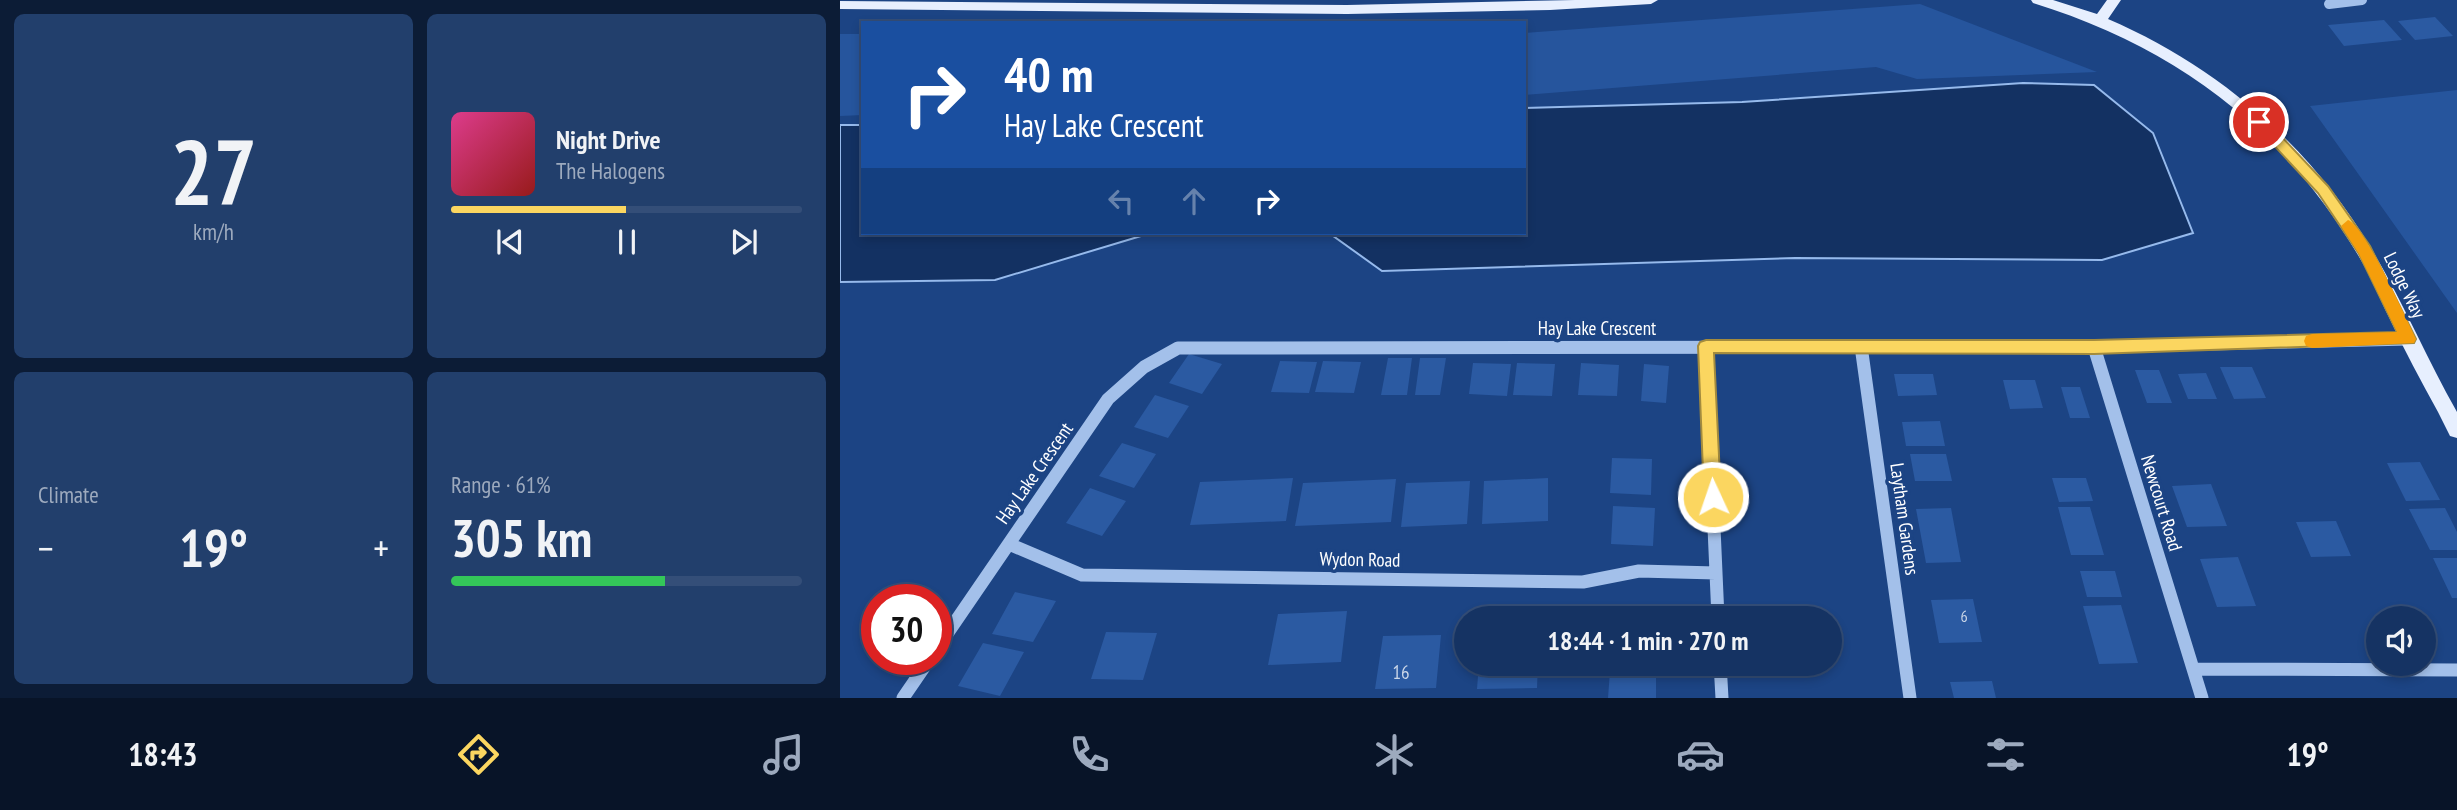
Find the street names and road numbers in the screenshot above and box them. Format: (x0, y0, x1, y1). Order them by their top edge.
street label: Lodge Way (2379, 248, 2432, 323)
street label: Hay Lake Crescent (1538, 316, 1657, 340)
street label: Hay Lake Crescent (990, 417, 1078, 528)
street label: Newcourt Road (2136, 452, 2188, 554)
street label: Laytham Gardens (1885, 461, 1925, 577)
street label: Wydon Road (1319, 546, 1401, 572)

